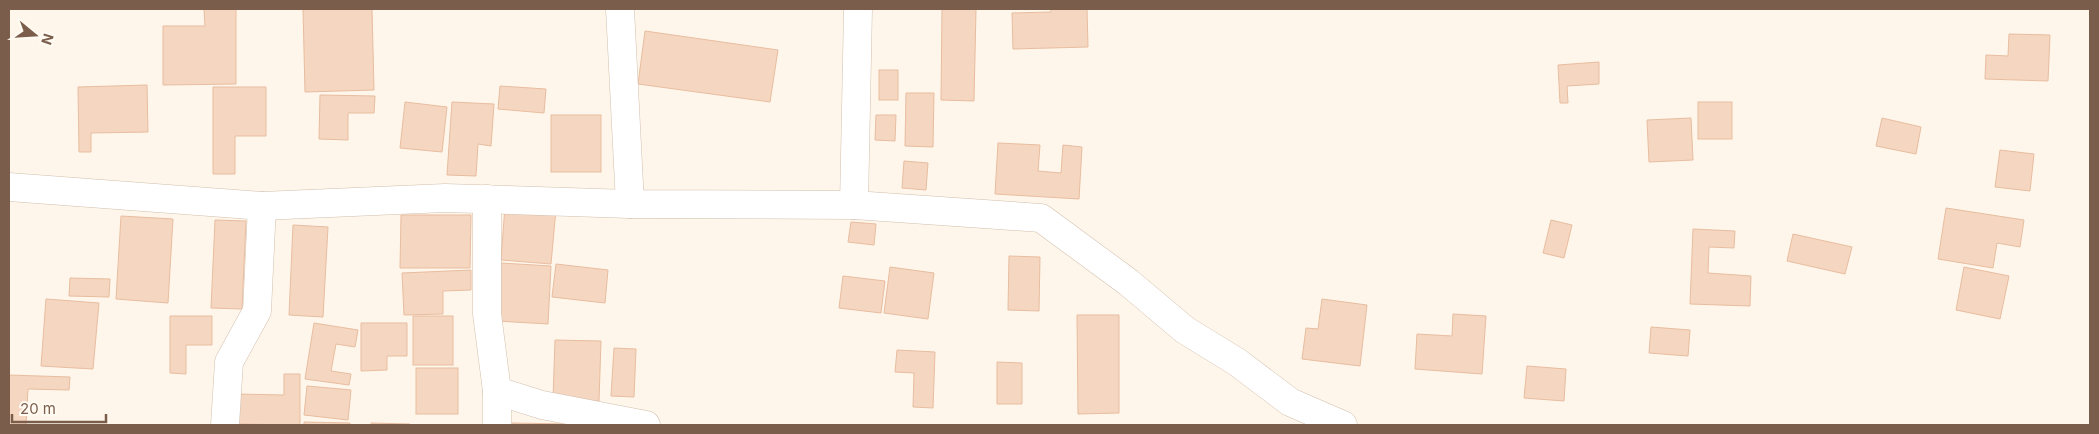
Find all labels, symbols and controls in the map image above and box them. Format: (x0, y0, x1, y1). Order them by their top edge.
north arrow (10, 10, 60, 60)
text: N (38, 31, 58, 47)
scale bar (12, 392, 106, 424)
text: 20 m (20, 399, 56, 418)

